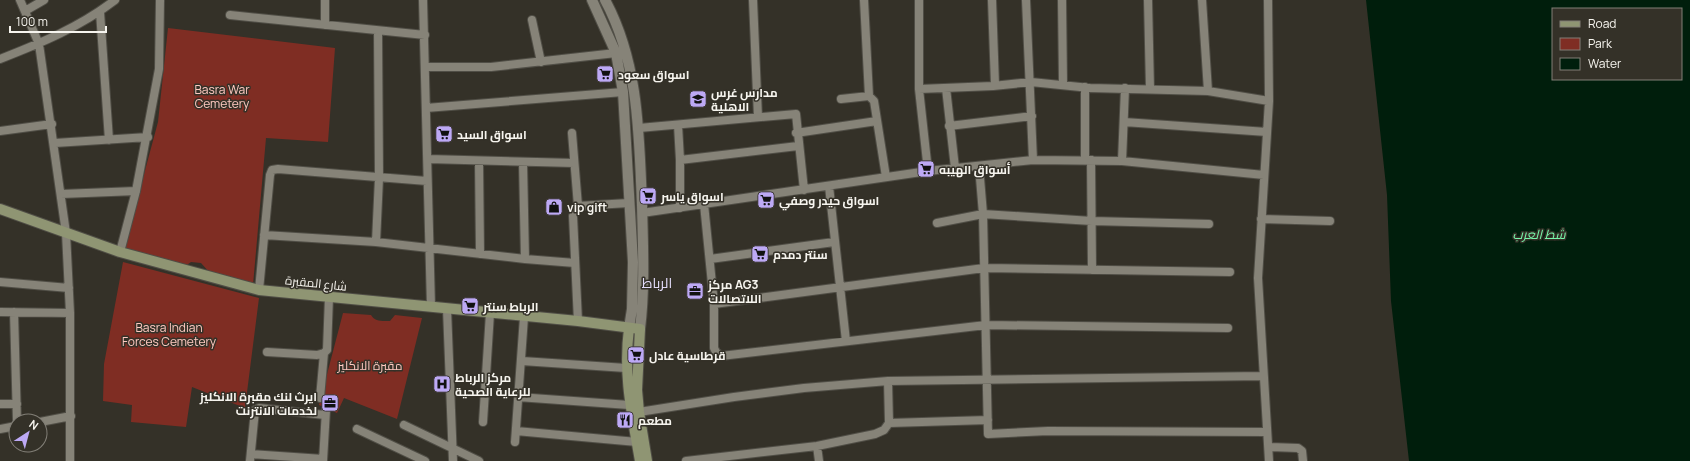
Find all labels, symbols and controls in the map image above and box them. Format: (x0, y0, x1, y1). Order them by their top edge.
scale bar (10, 8, 106, 34)
legend (1552, 8, 1682, 80)
text: 100 m (16, 13, 48, 30)
text: Road (1588, 15, 1616, 32)
text: Park (1588, 35, 1613, 52)
text: Water (1588, 55, 1622, 72)
supermarket icon: اسواق سعود (595, 64, 615, 84)
place label: اسواق سعود (618, 66, 690, 83)
park label: Basra War Cemetery (194, 81, 250, 112)
place label: مدارس غرس الاهلية (711, 84, 778, 115)
school or university icon: مدارس غرس الاهلية (688, 89, 708, 109)
supermarket icon: اسواق السيد (434, 124, 454, 144)
place label: اسواق السيد (457, 126, 527, 143)
supermarket icon: أسواق الهيبه (916, 159, 936, 179)
place label: أسواق الهيبه (939, 161, 1011, 178)
supermarket icon: اسواق ياسر (638, 186, 658, 206)
place label: اسواق ياسر (660, 188, 724, 205)
supermarket icon: اسواق حيدر وصفي (756, 190, 776, 210)
place label: اسواق حيدر وصفي (779, 192, 879, 211)
shop icon: vip gift (544, 197, 564, 217)
place label: vip gift (567, 199, 607, 216)
water label: شط العرب (1512, 225, 1566, 243)
supermarket icon: سنتر دمدم (750, 244, 770, 264)
place label: سنتر دمدم (773, 246, 828, 263)
street label: شارع المقبرة (284, 271, 348, 295)
district label: الرباط (642, 273, 672, 292)
place label: مركز AG3 اللاتصالات (707, 276, 762, 307)
office icon: مركز AG3 اللاتصالات (685, 281, 705, 301)
supermarket icon: الرباط سنتر (460, 296, 480, 316)
place label: الرباط سنتر (482, 298, 539, 315)
park label: Basra Indian Forces Cemetery (122, 319, 217, 350)
supermarket icon: قرطاسية عادل (626, 345, 646, 365)
place label: قرطاسية عادل (649, 347, 725, 364)
park label: مقبرة الانكليز (337, 357, 402, 374)
place label: مركز الرباط للرعاية الصحية (455, 369, 531, 400)
hospital icon: مركز الرباط للرعاية الصحية (432, 374, 452, 394)
place label: ايرث لنك مقبرة الانكليز لخدمات الانترنت (199, 388, 317, 419)
office icon: ايرث لنك مقبرة الانكليز لخدمات الانترنت (320, 393, 340, 413)
restaurant icon: مطعم (615, 410, 635, 430)
place label: مطعم (638, 412, 672, 429)
north arrow (8, 413, 48, 453)
text: N (27, 416, 42, 433)

